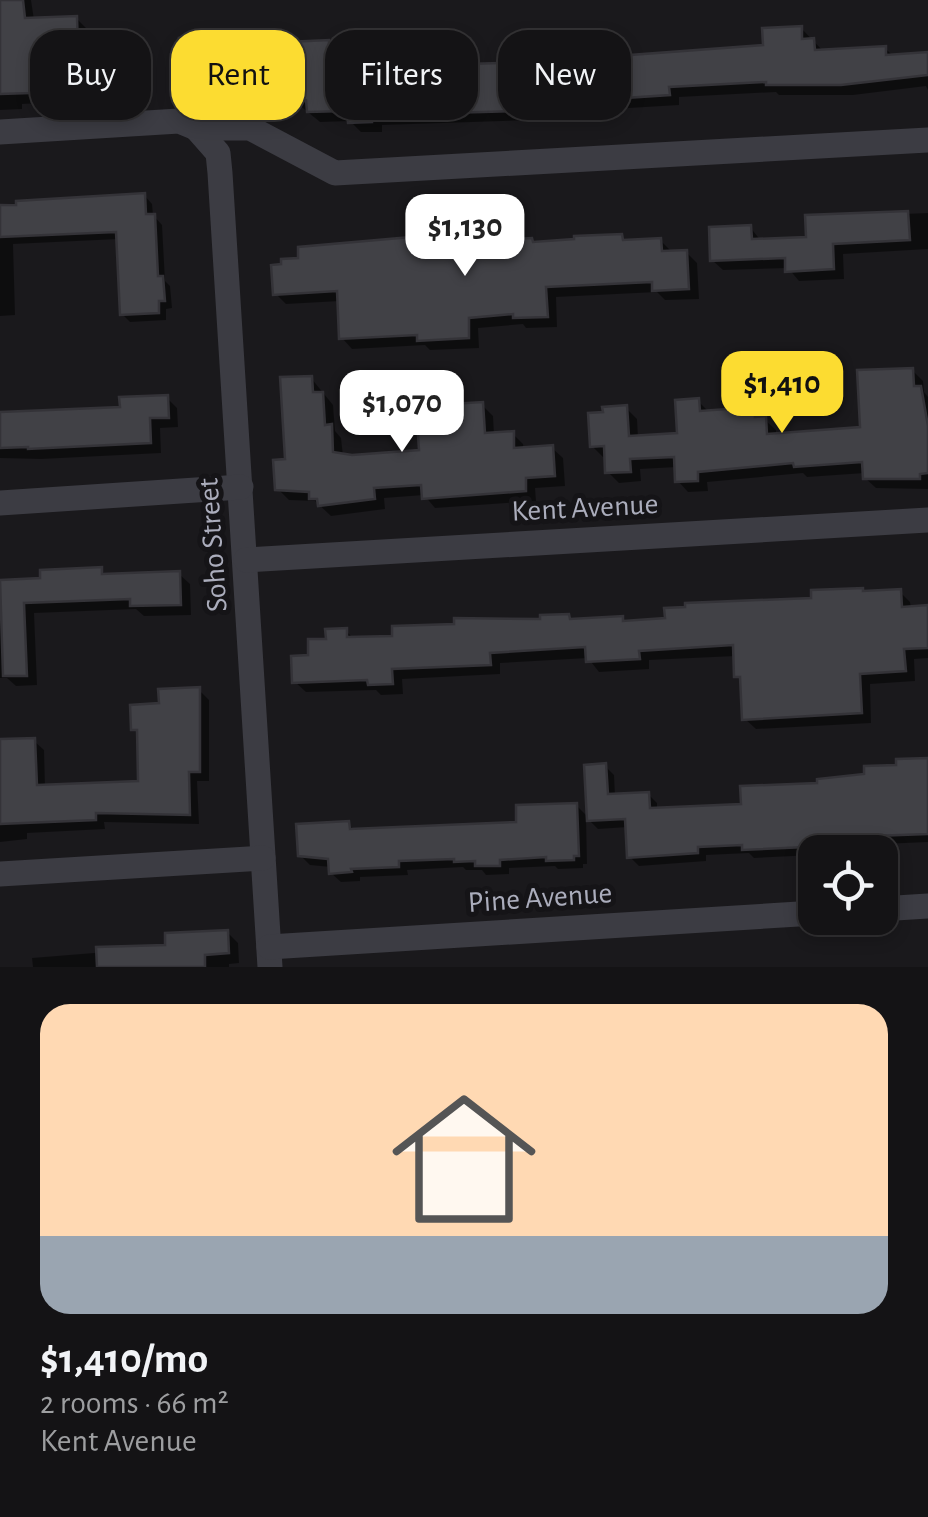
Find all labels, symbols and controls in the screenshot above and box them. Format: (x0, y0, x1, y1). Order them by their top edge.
chip: Buy (30, 30, 151, 120)
chip: Rent (171, 30, 305, 120)
chip: Filters (325, 30, 478, 120)
chip: New (498, 30, 631, 120)
pin: $1,130 (384, 194, 546, 279)
text: $1,130 (427, 210, 503, 242)
pin: $1,410 (701, 351, 863, 436)
text: $1,410 (743, 367, 821, 399)
pin: $1,070 (321, 370, 483, 455)
text: $1,070 (362, 386, 442, 418)
street label: Soho Street (193, 477, 233, 613)
street label: Kent Avenue (511, 489, 659, 527)
map controls (798, 835, 898, 935)
button: locate (798, 835, 898, 935)
street label: Pine Avenue (467, 878, 613, 918)
icon: home (374, 1069, 554, 1249)
text: $1,410/mo (40, 1338, 208, 1380)
text: 2 rooms · 66 m² (40, 1387, 229, 1419)
text: Kent Avenue (40, 1425, 197, 1457)

